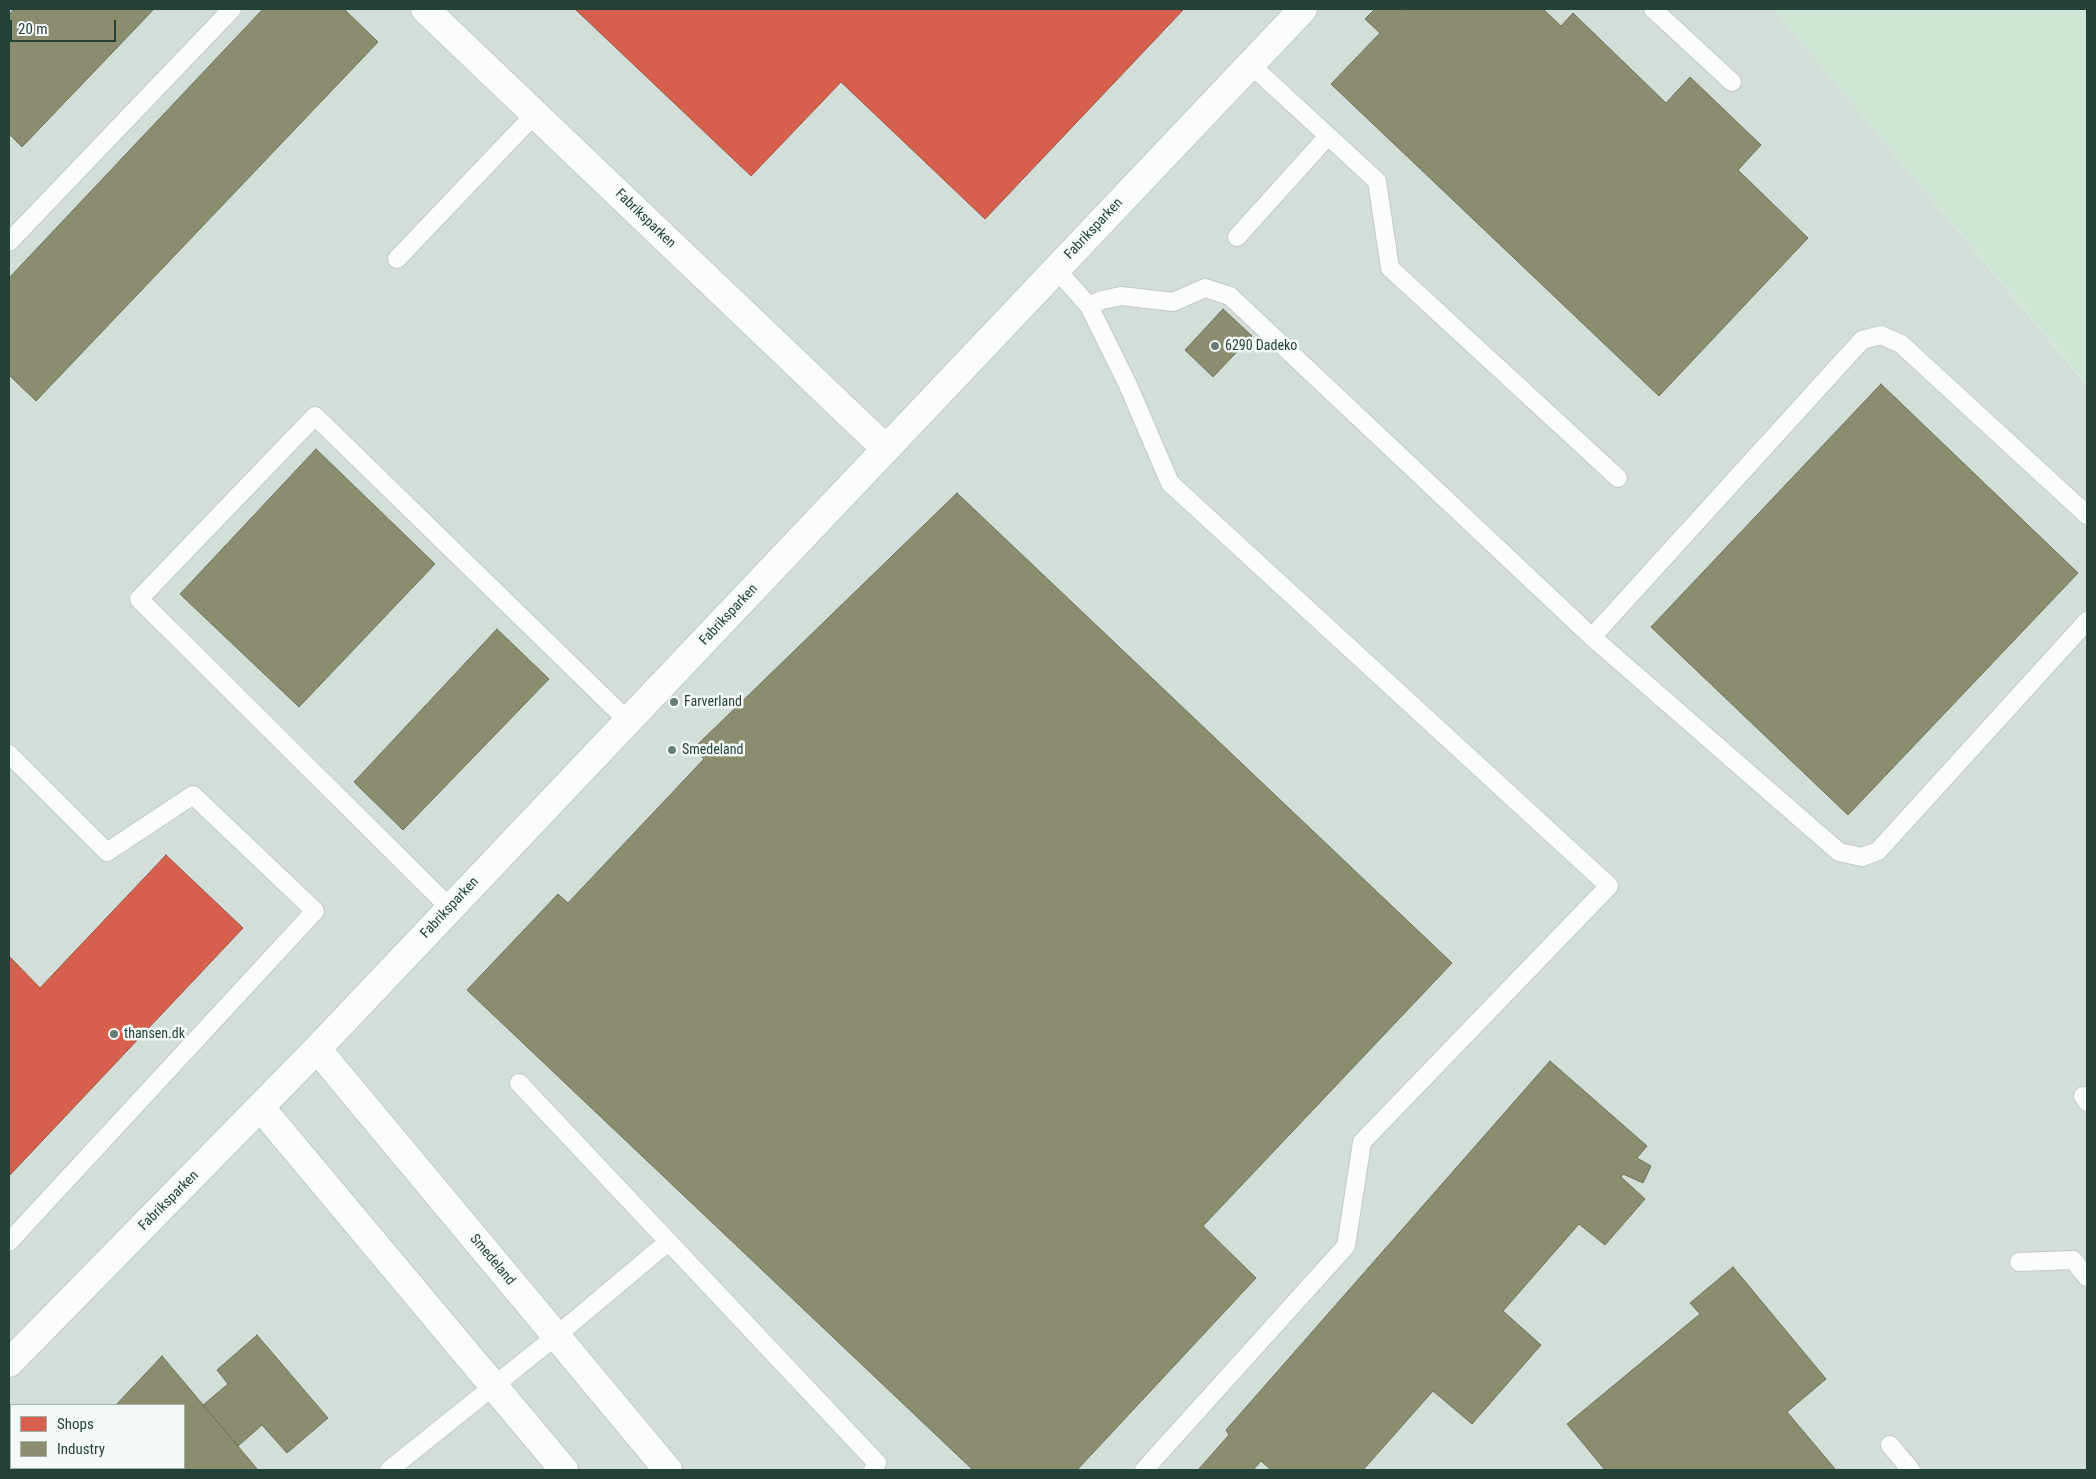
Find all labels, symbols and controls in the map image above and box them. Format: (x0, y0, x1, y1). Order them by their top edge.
scale bar (12, 10, 119, 42)
text: 20 m (18, 20, 48, 38)
street label: Fabriksparken (611, 186, 679, 252)
street label: Fabriksparken (1061, 195, 1127, 263)
place label: 6290 Dadeko (1225, 338, 1297, 354)
marker: 6290 Dadeko (1209, 340, 1221, 352)
street label: Fabriksparken (696, 581, 762, 649)
place label: Farverland (684, 694, 742, 710)
marker: Farverland (668, 696, 680, 708)
place label: Smedeland (682, 742, 744, 758)
marker: Smedeland (666, 744, 678, 756)
street label: Fabriksparken (417, 874, 483, 942)
place label: thansen.dk (124, 1026, 185, 1042)
marker: thansen.dk (108, 1028, 120, 1040)
street label: Fabriksparken (136, 1168, 202, 1234)
street label: Smedeland (466, 1231, 518, 1289)
legend (10, 1404, 185, 1469)
text: Shops (57, 1415, 94, 1433)
text: Industry (57, 1440, 105, 1458)

